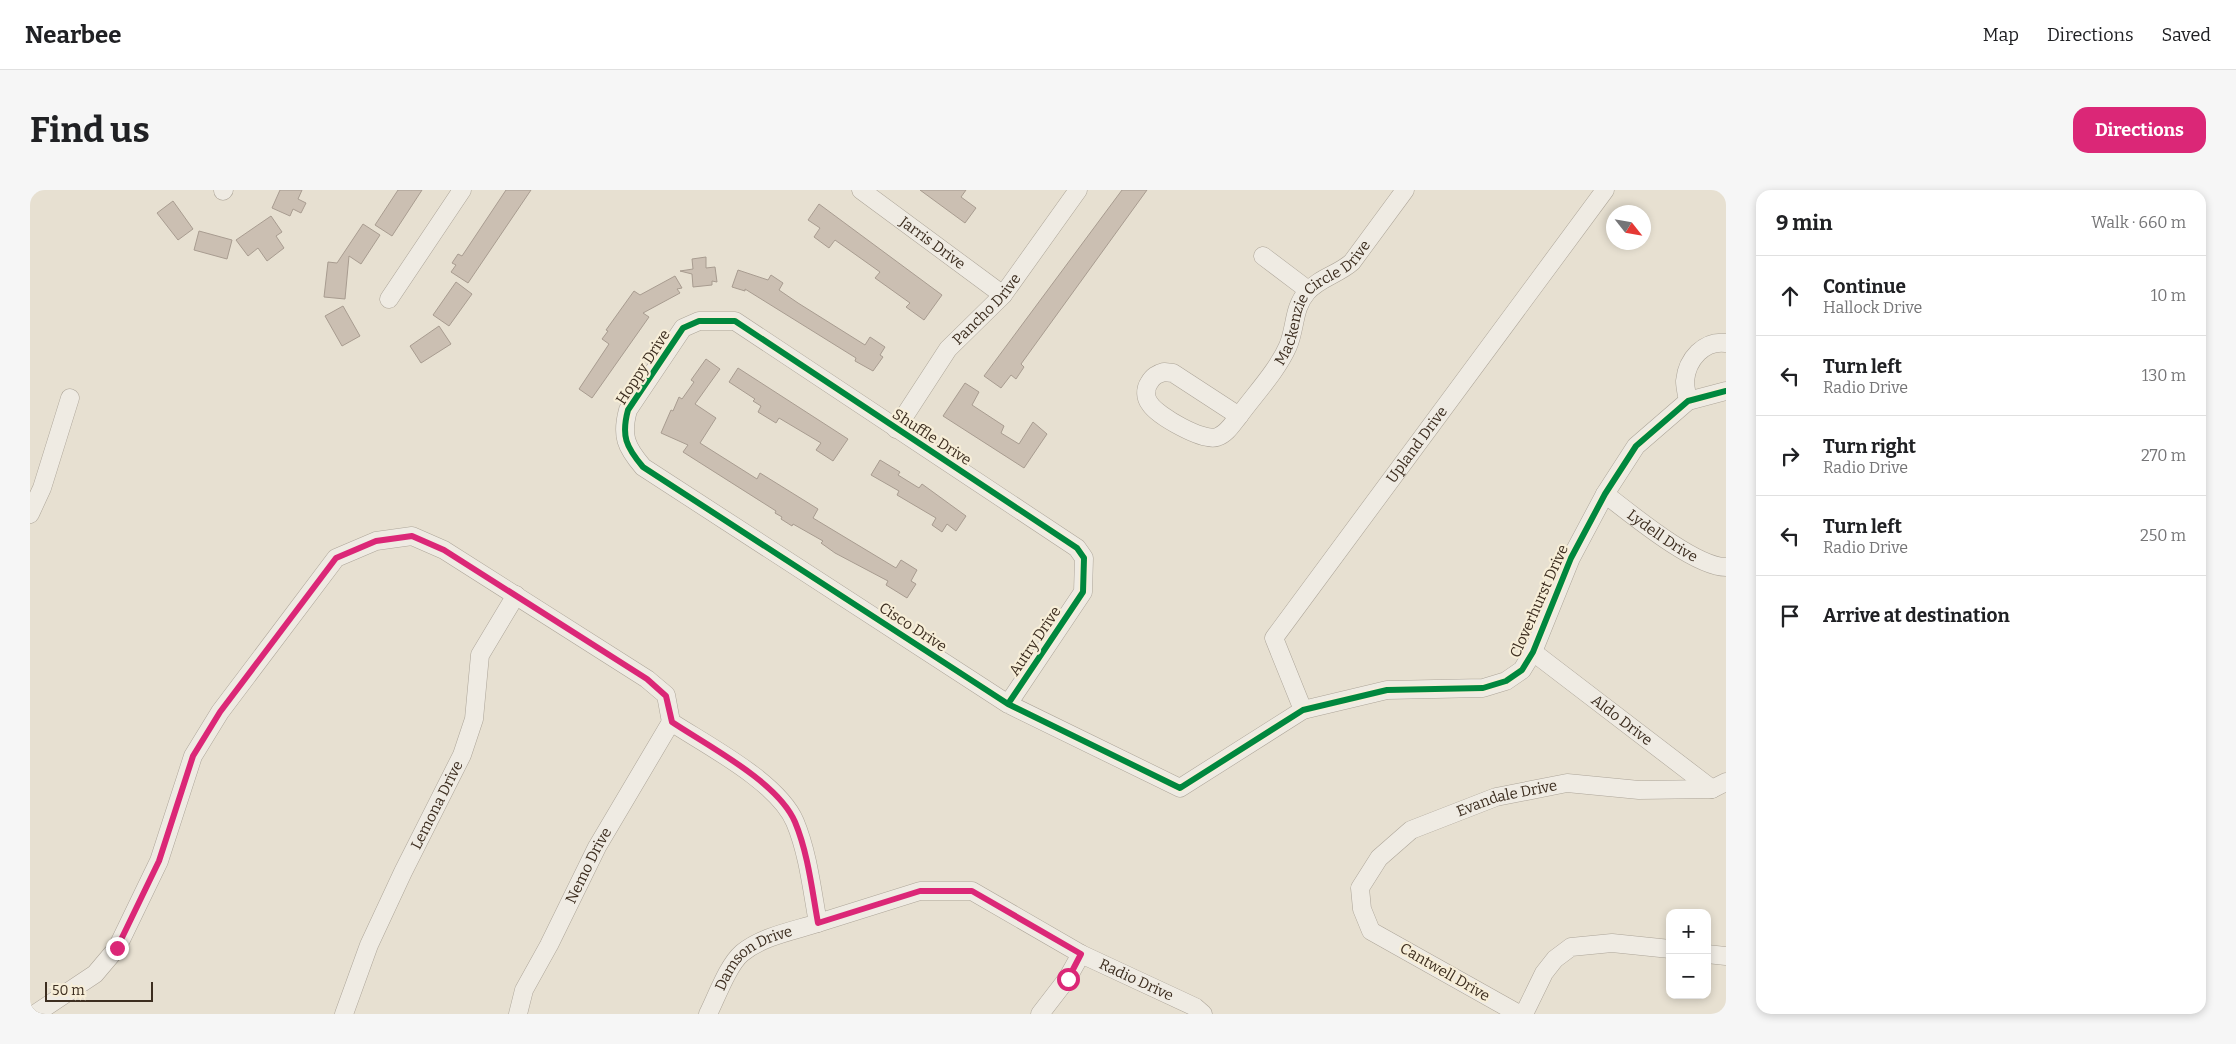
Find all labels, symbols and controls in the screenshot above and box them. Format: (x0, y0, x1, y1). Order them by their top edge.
text: Nearbee (25, 21, 121, 49)
text: Map (1983, 24, 2019, 46)
text: Directions (2047, 24, 2134, 46)
text: Saved (2162, 24, 2211, 46)
button: Directions (2073, 107, 2206, 153)
text: Find us (30, 109, 150, 151)
north arrow (1606, 205, 1651, 250)
text: 9 min (1776, 210, 1832, 236)
street label: Jarris Drive (895, 212, 969, 273)
text: Walk · 660 m (2091, 213, 2186, 232)
street label: Mackenzie Circle Drive (1271, 237, 1374, 368)
street label: Pancho Drive (949, 270, 1024, 349)
text: Continue (1823, 275, 1906, 298)
icon: ahead (1776, 282, 1804, 310)
text: 10 m (2151, 286, 2186, 305)
text: Hallock Drive (1823, 298, 1922, 317)
street label: Hoppy Drive (612, 326, 674, 408)
text: Turn left (1823, 355, 1902, 378)
icon: left (1776, 362, 1804, 390)
text: 130 m (2142, 366, 2186, 385)
text: Radio Drive (1823, 378, 1908, 397)
street label: Upland Drive (1383, 403, 1451, 487)
street label: Shuffle Drive (889, 405, 975, 469)
text: Turn right (1823, 435, 1916, 458)
icon: right (1776, 442, 1804, 470)
text: 270 m (2141, 446, 2186, 465)
text: Radio Drive (1823, 458, 1908, 477)
street label: Lydell Drive (1624, 506, 1701, 566)
text: Turn left (1823, 515, 1902, 538)
icon: left (1776, 522, 1804, 550)
text: 250 m (2140, 526, 2186, 545)
text: Radio Drive (1823, 538, 1908, 557)
street label: Cloverhurst Drive (1506, 542, 1572, 660)
street label: Cisco Drive (876, 599, 950, 655)
icon: arrive (1776, 602, 1804, 630)
street label: Autry Drive (1005, 603, 1065, 679)
text: Arrive at destination (1823, 604, 2010, 627)
street label: Aldo Drive (1588, 691, 1656, 749)
street label: Lemona Drive (407, 758, 467, 852)
street label: Evandale Drive (1454, 776, 1559, 820)
street label: Nemo Drive (562, 824, 615, 906)
map controls (1666, 909, 1711, 999)
button: + (1666, 909, 1711, 954)
street label: Damson Drive (711, 922, 794, 993)
route end (106, 937, 129, 960)
street label: Cantwell Drive (1397, 939, 1493, 1005)
button: − (1666, 954, 1711, 999)
street label: Radio Drive (1096, 955, 1176, 1005)
route start (1057, 968, 1080, 991)
scale bar (45, 979, 152, 1002)
text: 50 m (52, 982, 85, 999)

